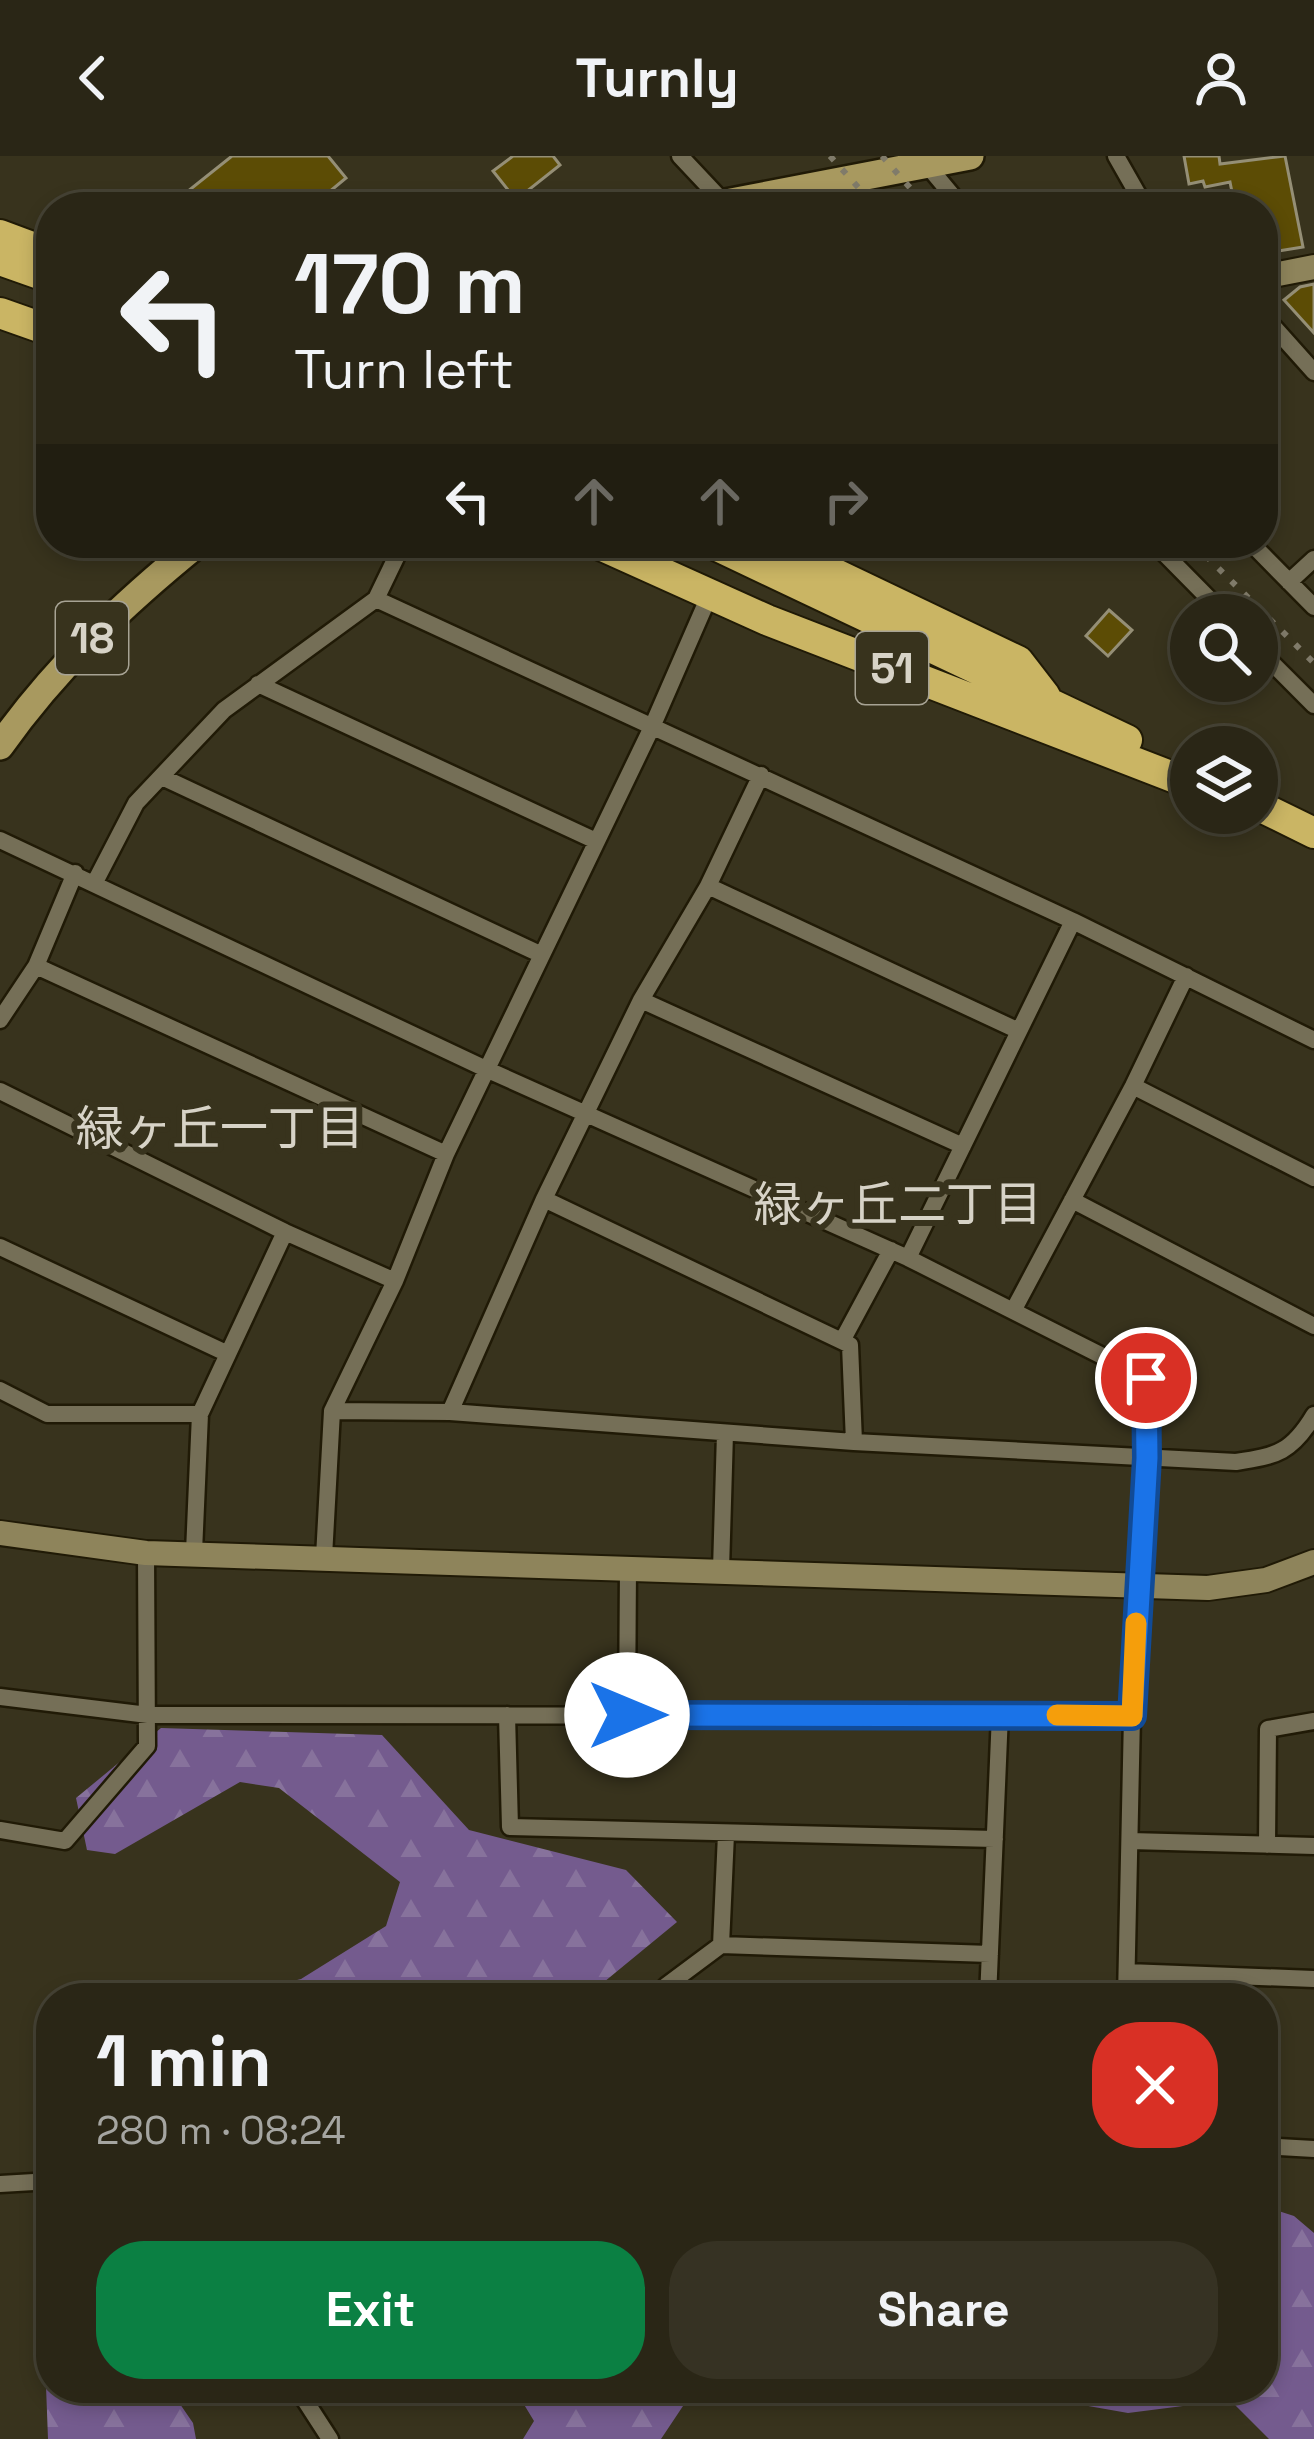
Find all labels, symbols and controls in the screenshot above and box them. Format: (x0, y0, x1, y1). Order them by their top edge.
text: Turnly (575, 44, 739, 113)
icon: back (60, 45, 126, 111)
icon: person (1188, 45, 1254, 111)
text: 170 m (294, 230, 526, 338)
icon: left (96, 240, 252, 396)
text: Turn left (294, 335, 514, 404)
icon: left (435, 468, 501, 534)
icon: ahead (561, 468, 627, 534)
icon: ahead (687, 468, 753, 534)
icon: right (813, 468, 879, 534)
map controls (1170, 594, 1278, 834)
button: search (1170, 594, 1278, 702)
road number: 18 (56, 602, 128, 674)
road number: 51 (856, 632, 928, 704)
button: layers (1170, 726, 1278, 834)
district label: 緑ヶ丘一丁目 (76, 1098, 364, 1159)
district label: 緑ヶ丘二丁目 (754, 1174, 1042, 1235)
pin (1095, 1327, 1197, 1429)
icon: arrive (1113, 1345, 1179, 1411)
position arrow (564, 1652, 690, 1778)
text: 1 min (96, 2015, 272, 2107)
button: close (1092, 2022, 1218, 2148)
text: 280 m · 08:24 (96, 2106, 346, 2155)
button: Exit (96, 2241, 645, 2379)
button: Share (669, 2241, 1218, 2379)

